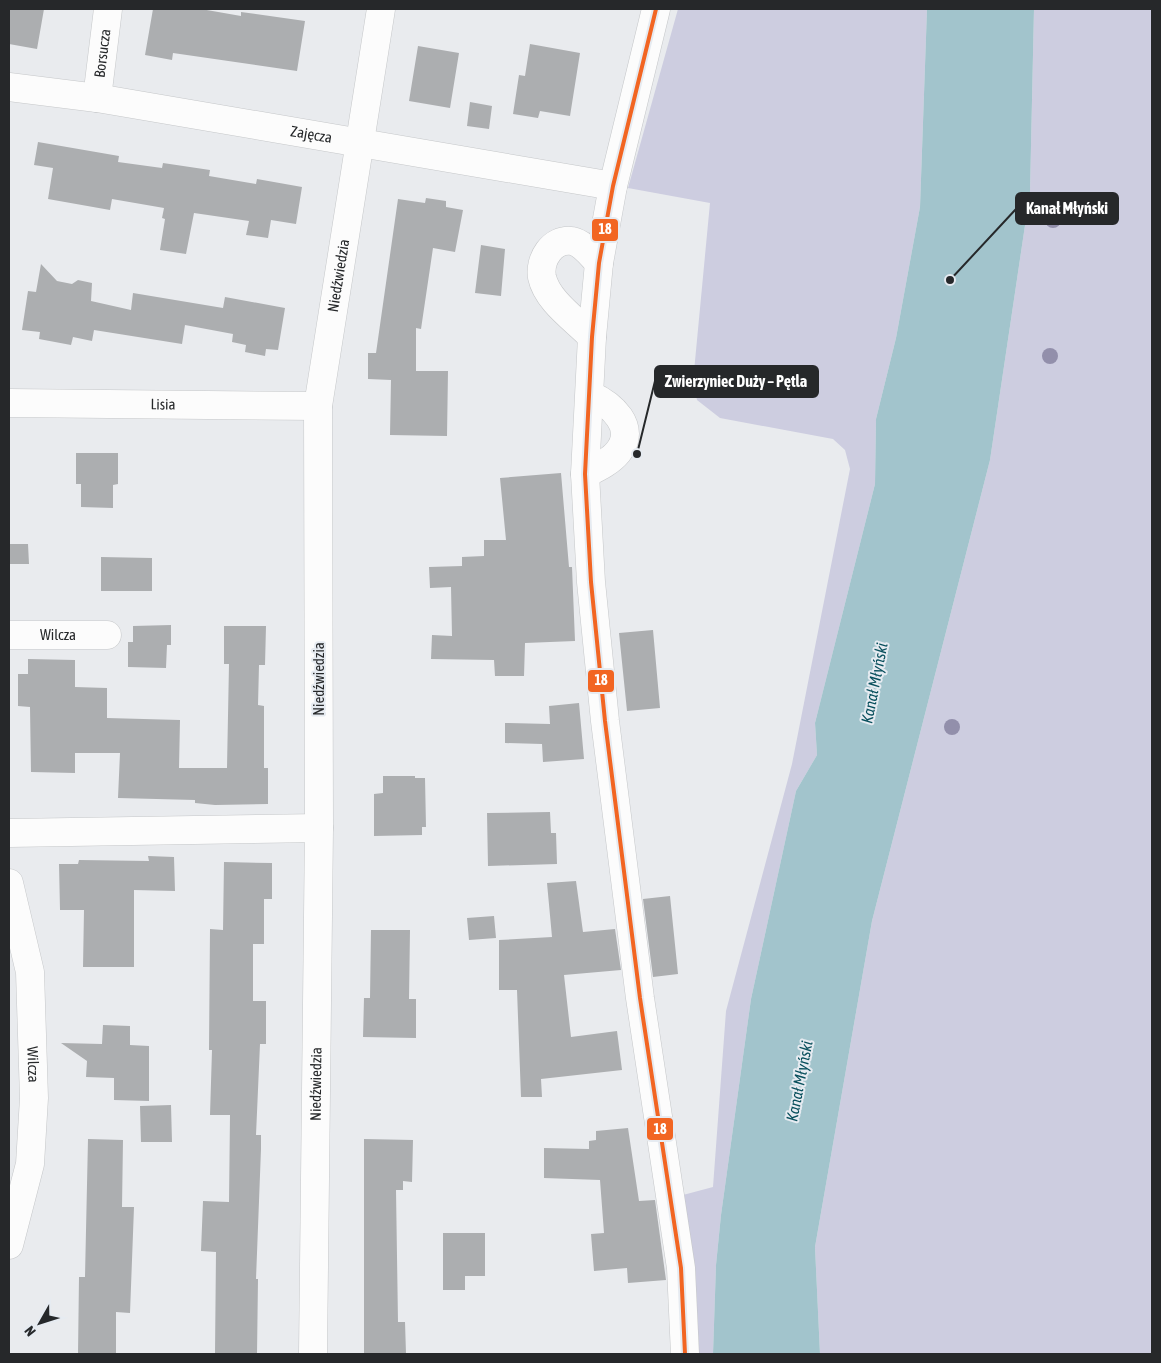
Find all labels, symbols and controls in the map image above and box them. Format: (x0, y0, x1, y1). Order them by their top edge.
street label: Borsucza (91, 28, 113, 79)
street label: Zajęcza (289, 122, 333, 146)
callout: Kanał Młyński (1016, 193, 1118, 224)
text: Kanał Młyński (1026, 199, 1108, 217)
line badge: 18 (591, 218, 619, 242)
text: 18 (598, 221, 612, 237)
street label: Niedźwiedzia (324, 238, 352, 313)
callout: Zwierzyniec Duży – Pętla (655, 366, 818, 397)
text: Zwierzyniec Duży – Pętla (665, 372, 807, 390)
street label: Lisia (150, 395, 176, 413)
street label: Wilcza (40, 626, 76, 643)
water label: Kanał Młyński (857, 641, 892, 725)
street label: Niedźwiedzia (310, 642, 327, 716)
line badge: 18 (587, 669, 615, 693)
text: 18 (594, 672, 608, 688)
water label: Kanał Młyński (782, 1039, 817, 1123)
street label: Wilcza (24, 1046, 43, 1083)
street label: Niedźwiedzia (307, 1047, 324, 1121)
line badge: 18 (646, 1117, 674, 1141)
text: 18 (653, 1121, 667, 1137)
north arrow (15, 1298, 65, 1348)
text: N (21, 1323, 39, 1339)

